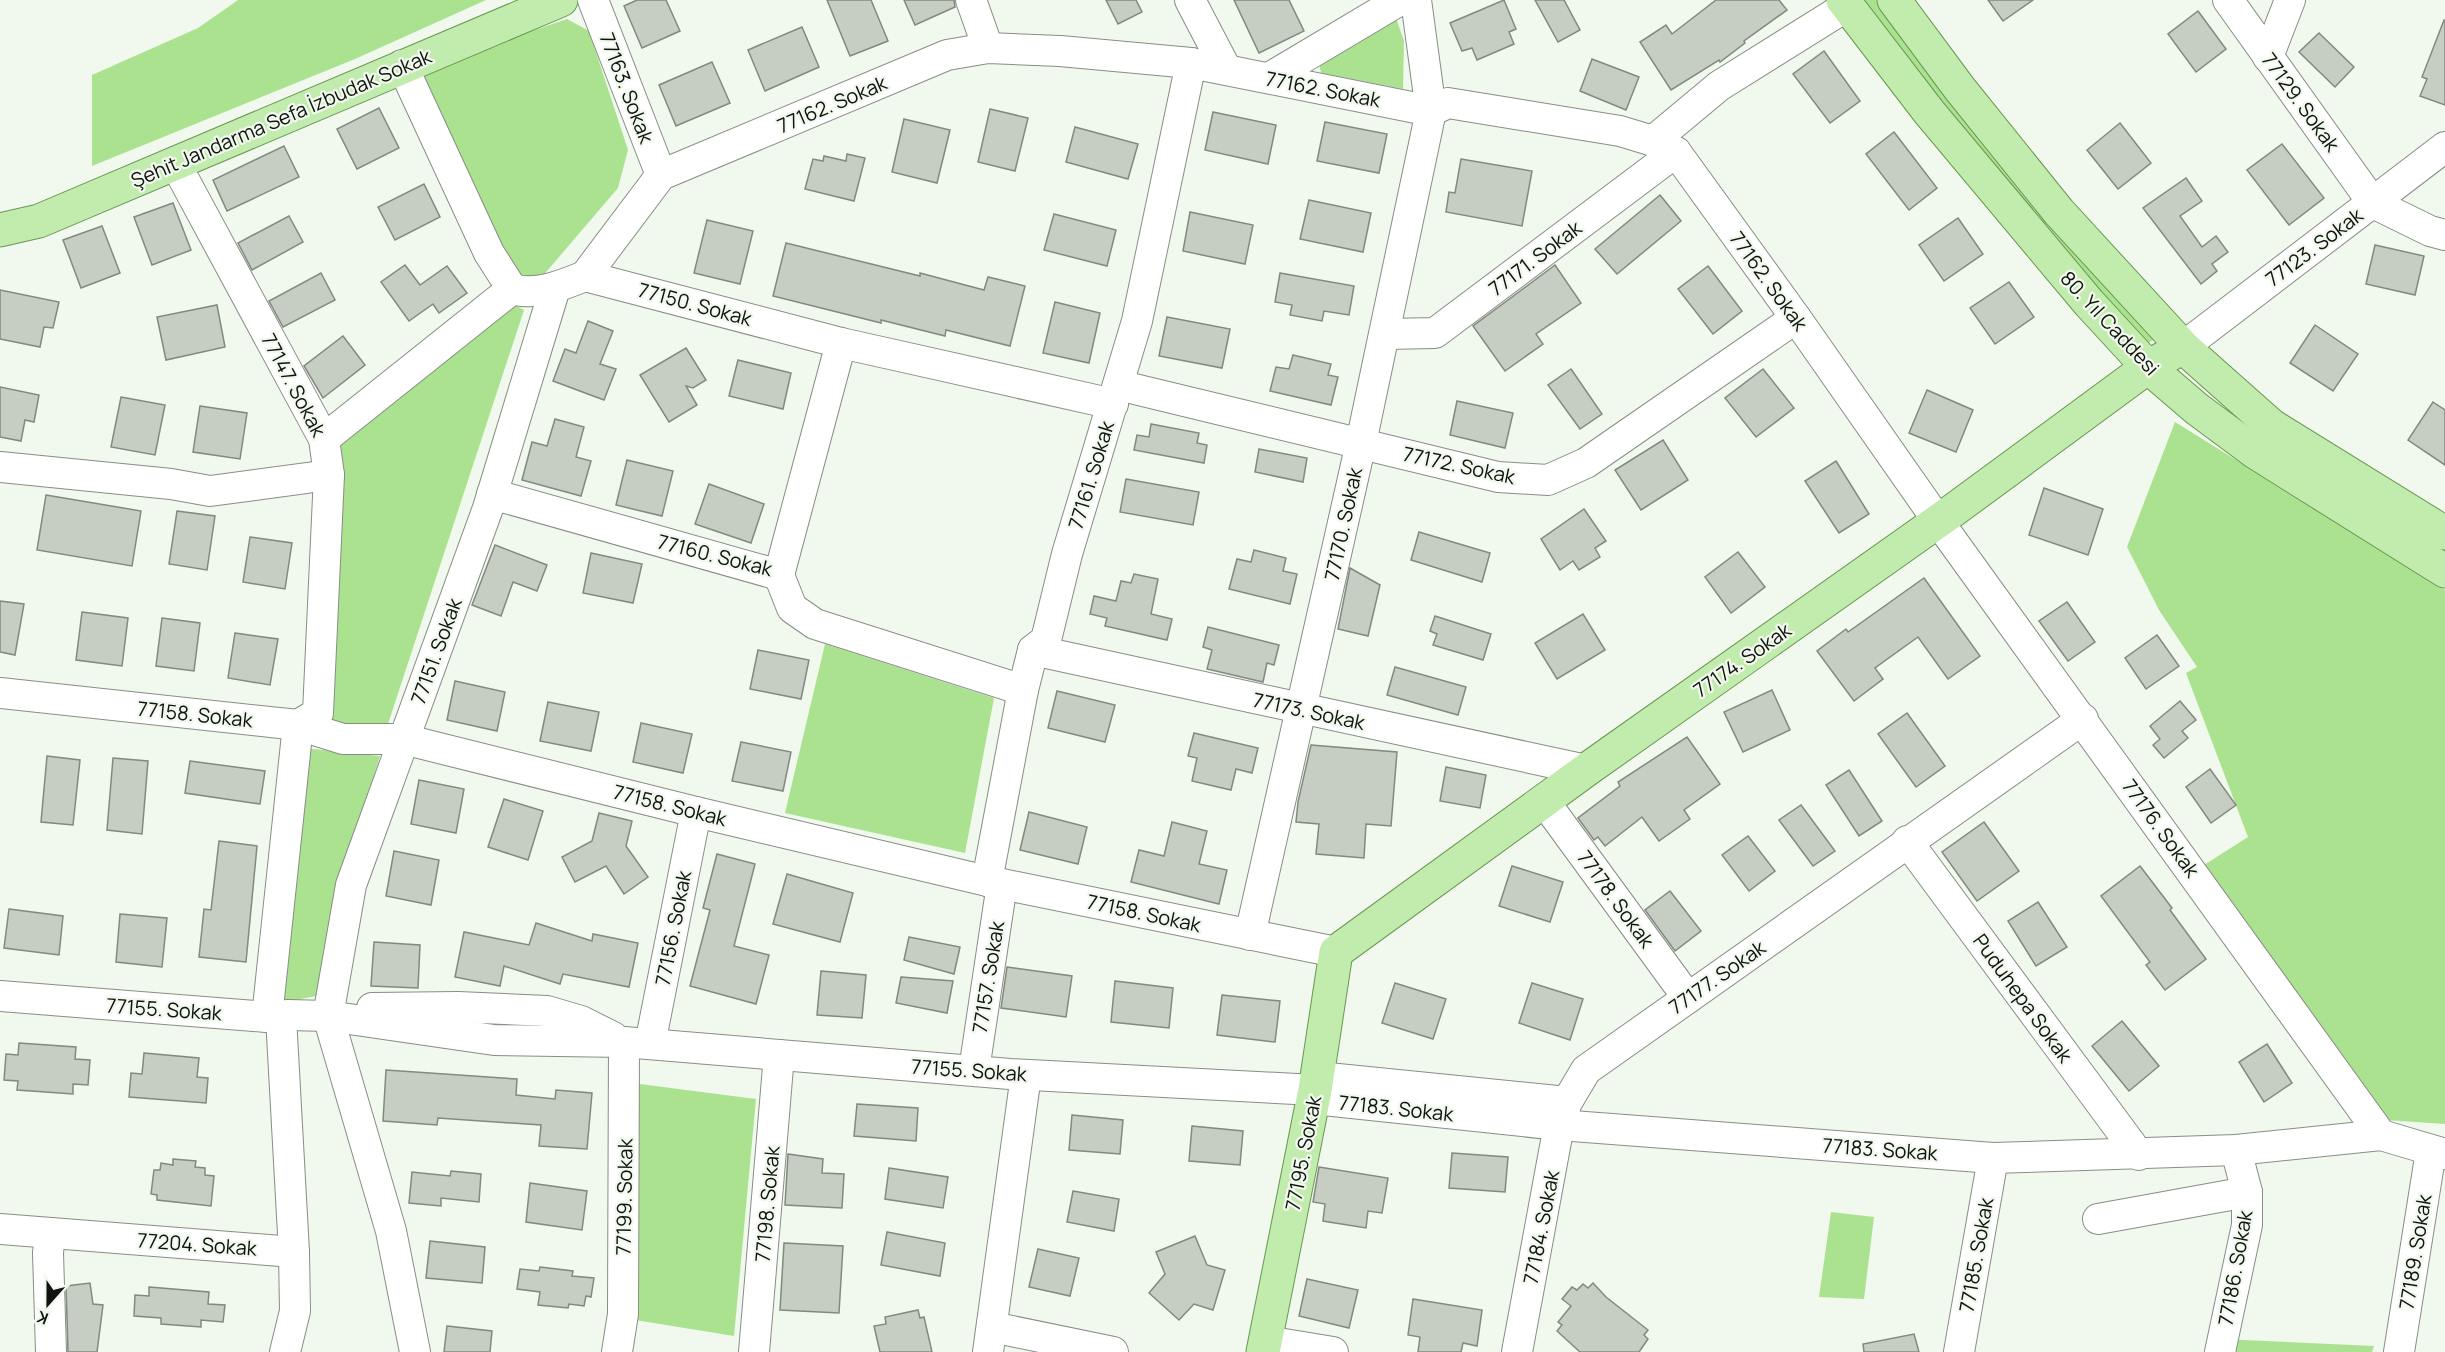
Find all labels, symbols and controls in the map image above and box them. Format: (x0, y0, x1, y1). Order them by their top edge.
street label: 77163. Sokak (594, 29, 661, 148)
street label: Şehit Jandarma Sefa İzbudak Sokak (127, 42, 436, 194)
street label: 77129. Sokak (2256, 47, 2347, 158)
street label: 77162. Sokak (1263, 65, 1384, 114)
street label: 77162. Sokak (773, 68, 892, 139)
street label: 77123. Sokak (2260, 201, 2369, 292)
street label: 77171. Sokak (1483, 214, 1588, 302)
street label: 77162. Sokak (1724, 226, 1815, 337)
street label: 80. Yıl Caddesi (2055, 265, 2165, 381)
street label: 77150. Sokak (635, 276, 756, 332)
street label: 77147. Sokak (256, 329, 333, 442)
street label: 77161. Sokak (1062, 417, 1121, 532)
street label: 77172. Sokak (1400, 440, 1519, 490)
street label: 77170. Sokak (1318, 464, 1368, 583)
street label: 77160. Sokak (655, 528, 776, 583)
street label: 77151. Sokak (404, 593, 468, 708)
street label: 77174. Sokak (1688, 616, 1797, 704)
street label: 77173. Sokak (1251, 686, 1368, 736)
street label: 77158. Sokak (136, 695, 255, 734)
street label: 77176. Sokak (2116, 774, 2206, 883)
street label: 77158. Sokak (611, 778, 730, 832)
street label: 77178. Sokak (1572, 845, 1661, 954)
street label: 77156. Sokak (649, 867, 698, 988)
street label: 77158. Sokak (1085, 888, 1204, 938)
street label: 77157. Sokak (966, 918, 1010, 1035)
street label: Puduhepa Sokak (1967, 928, 2080, 1069)
street label: 77177. Sokak (1663, 933, 1771, 1020)
street label: 77155. Sokak (105, 991, 224, 1027)
street label: 77155. Sokak (910, 1052, 1029, 1088)
street label: 77183. Sokak (1337, 1089, 1456, 1128)
street label: 77195. Sokak (1279, 1092, 1328, 1213)
street label: 77183. Sokak (1822, 1132, 1940, 1167)
street label: 77199. Sokak (609, 1137, 639, 1256)
street label: 77198. Sokak (748, 1144, 786, 1263)
street label: 77184. Sokak (1517, 1167, 1565, 1286)
street label: 77189. Sokak (2393, 1191, 2438, 1312)
street label: 77185. Sokak (1953, 1195, 2000, 1314)
street label: 77186. Sokak (2212, 1207, 2259, 1328)
street label: 77204. Sokak (136, 1226, 259, 1262)
north arrow (18, 1274, 78, 1334)
text: K (33, 1306, 51, 1330)

